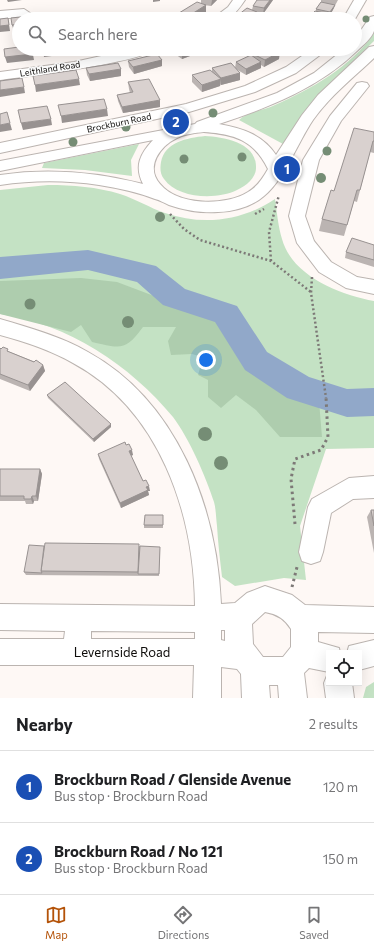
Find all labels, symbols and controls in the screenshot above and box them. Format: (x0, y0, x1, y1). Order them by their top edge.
search box (12, 12, 362, 56)
icon: search (26, 23, 48, 45)
text: Search here (58, 25, 137, 43)
street label: Leithland Road (19, 58, 81, 79)
pin: 2 (163, 107, 189, 137)
street label: Brockburn Road (86, 110, 152, 135)
pin: 1 (274, 154, 300, 184)
your location (196, 350, 216, 370)
street label: Levernside Road (74, 644, 170, 660)
map controls (326, 650, 362, 686)
button: locate (326, 650, 362, 686)
text: Nearby (16, 714, 73, 735)
text: 2 results (309, 716, 358, 732)
text: Brockburn Road / Glenside Avenue (54, 770, 291, 788)
text: 1 (26, 779, 32, 795)
text: 120 m (323, 779, 358, 795)
text: Bus stop · Brockburn Road (54, 788, 208, 804)
text: Brockburn Road / No 121 (54, 842, 223, 860)
text: 2 (25, 851, 33, 867)
text: 150 m (323, 851, 358, 867)
text: Bus stop · Brockburn Road (54, 860, 208, 876)
tab: Map (45, 904, 68, 941)
tab: Directions (158, 904, 209, 941)
tab: Saved (299, 904, 329, 941)

